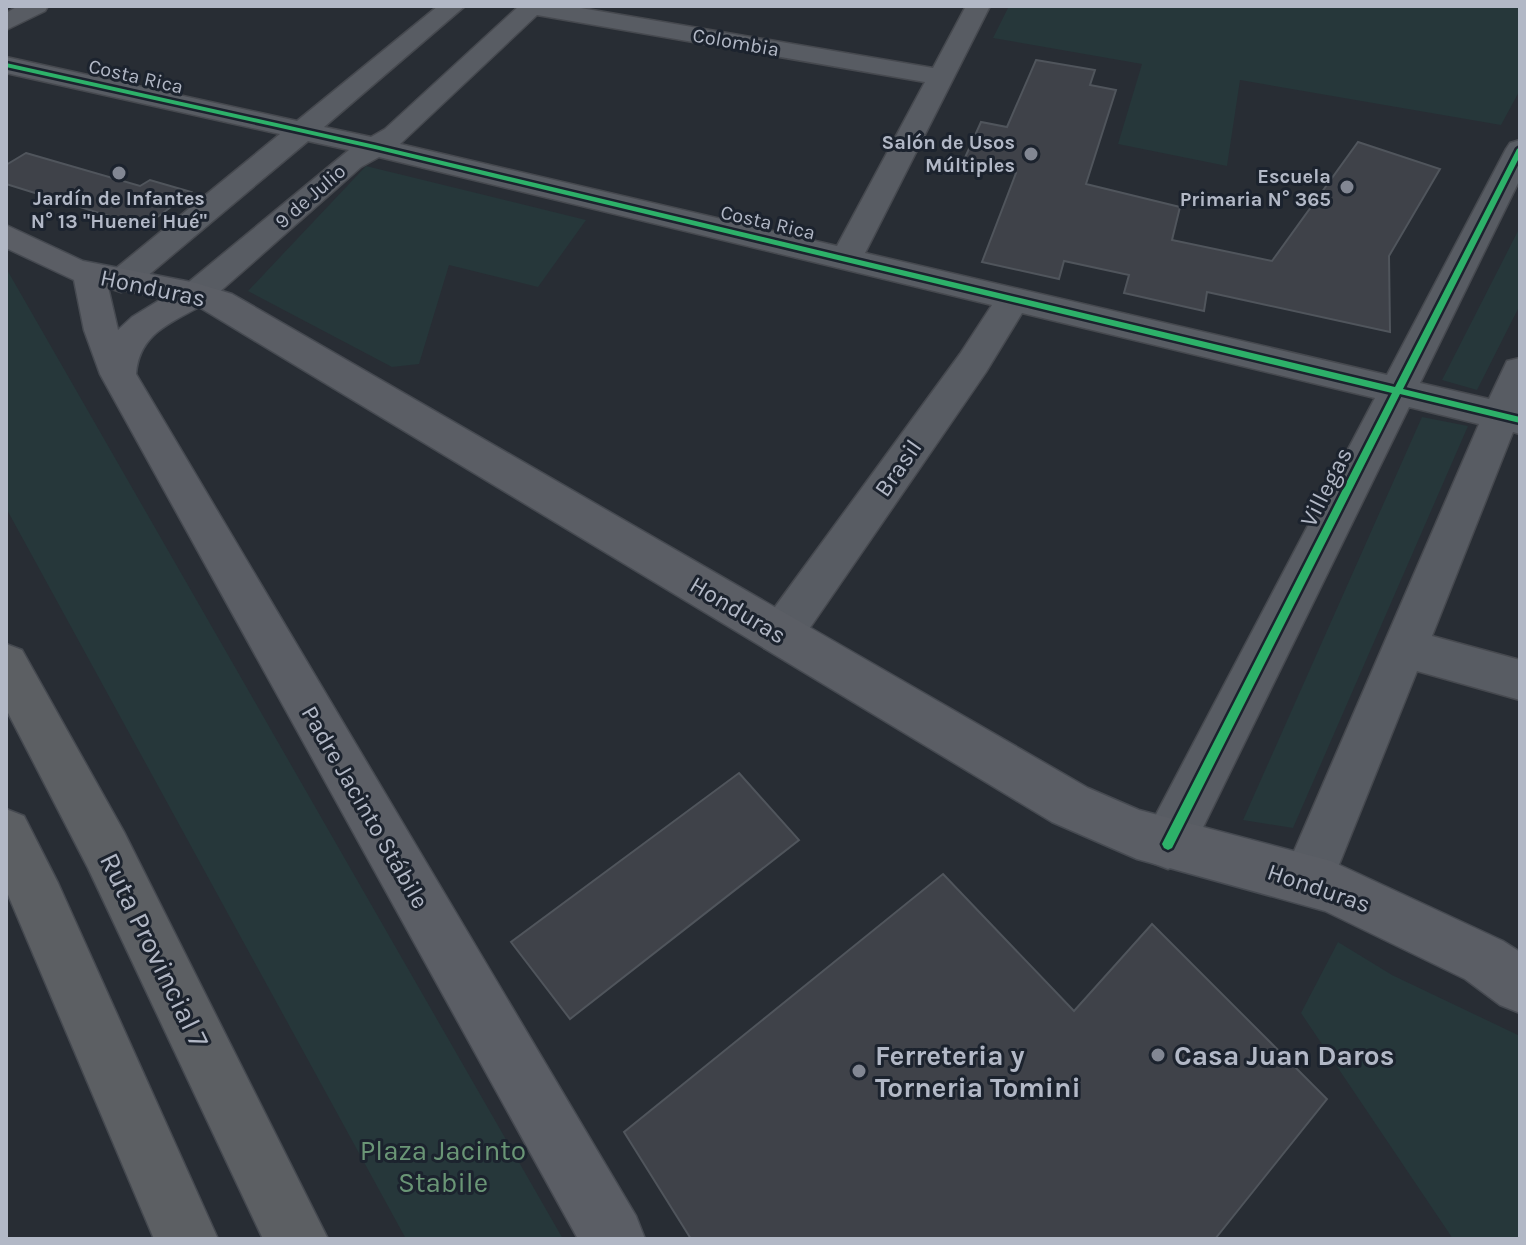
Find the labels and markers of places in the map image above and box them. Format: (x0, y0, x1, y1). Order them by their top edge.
place label: Salón de Usos Múltiples (881, 131, 1015, 177)
marker: Salón de Usos Múltiples (1022, 145, 1040, 163)
marker: Jardín de Infantes N° 13 "Huenei Hué" (110, 164, 128, 182)
place label: Escuela Primaria N° 365 (1180, 165, 1331, 211)
marker: Escuela Primaria N° 365 (1338, 178, 1356, 196)
place label: Jardín de Infantes N° 13 "Huenei Hué" (31, 187, 207, 233)
place label: Ferreteria y Torneria Tomini (875, 1039, 1081, 1104)
place label: Casa Juan Daros (1174, 1039, 1394, 1072)
marker: Casa Juan Daros (1149, 1046, 1167, 1064)
marker: Ferreteria y Torneria Tomini (850, 1062, 868, 1080)

